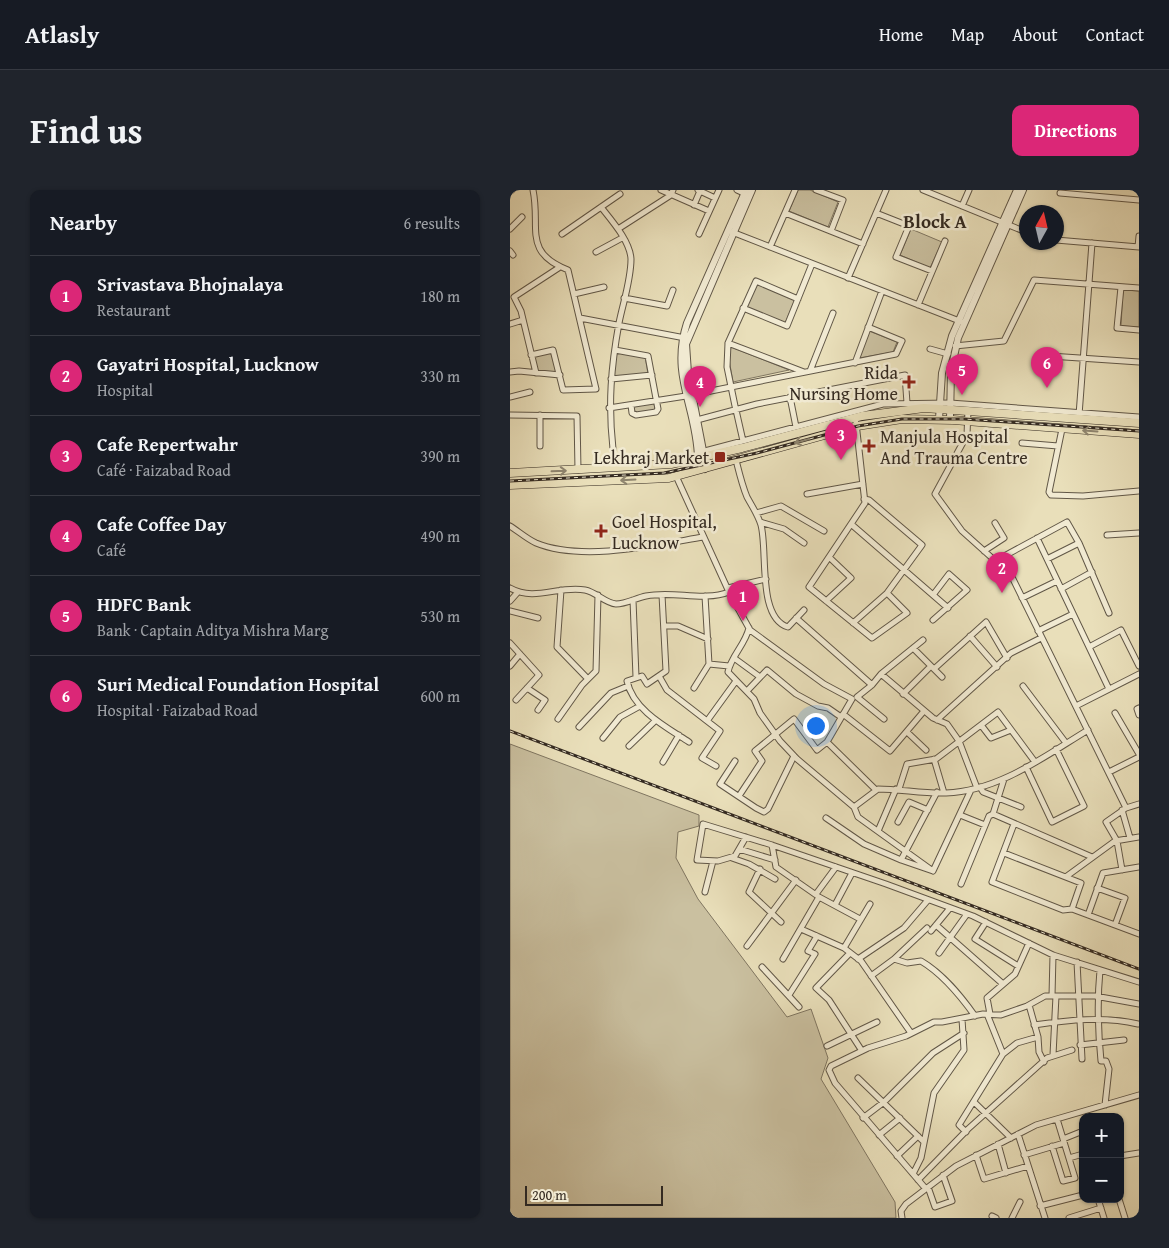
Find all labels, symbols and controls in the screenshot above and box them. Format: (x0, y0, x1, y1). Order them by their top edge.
text: Atlasly (25, 17, 99, 52)
text: Home (879, 21, 923, 48)
text: Map (951, 21, 984, 48)
text: About (1012, 21, 1058, 48)
text: Contact (1086, 21, 1144, 48)
text: Find us (30, 105, 143, 156)
button: Directions (1012, 105, 1139, 156)
north arrow (1019, 205, 1064, 250)
text: Nearby (50, 207, 117, 238)
district label: Block A (903, 207, 967, 235)
text: 6 results (403, 211, 460, 235)
text: Srivastava Bhojnalaya (97, 270, 283, 298)
text: 1 (62, 284, 70, 308)
text: 180 m (420, 284, 460, 308)
text: Restaurant (97, 298, 171, 322)
pin: 6 (1031, 347, 1063, 388)
text: Gayatri Hospital, Lucknow (97, 350, 319, 378)
pin: 5 (946, 354, 978, 395)
place label: Rida Nursing Home (790, 359, 898, 407)
text: 2 (62, 364, 70, 388)
text: 330 m (420, 364, 460, 388)
pin: 4 (684, 366, 716, 407)
marker: Rida Nursing Home (902, 375, 916, 389)
text: Hospital (97, 378, 153, 402)
pin: 3 (825, 419, 857, 460)
place label: Manjula Hospital And Trauma Centre (880, 423, 1028, 471)
one-way arrow (1083, 426, 1099, 435)
text: Cafe Repertwahr (97, 430, 238, 458)
one-way arrow (794, 437, 810, 447)
marker: Manjula Hospital And Trauma Centre (862, 439, 876, 453)
text: 3 (62, 444, 70, 468)
text: 390 m (420, 444, 460, 468)
place label: Lekhraj Market (594, 444, 710, 471)
marker: Lekhraj Market (713, 450, 727, 464)
text: Café · Faizabad Road (97, 458, 231, 482)
one-way arrow (550, 466, 566, 475)
one-way arrow (620, 475, 636, 484)
place label: Goel Hospital, Lucknow (612, 508, 717, 556)
text: Cafe Coffee Day (97, 510, 226, 538)
text: 4 (62, 524, 70, 548)
text: 490 m (420, 524, 460, 548)
marker: Goel Hospital, Lucknow (594, 524, 608, 538)
text: Café (97, 538, 126, 562)
pin: 2 (986, 552, 1018, 593)
pin: 1 (727, 580, 759, 621)
text: HDFC Bank (97, 590, 191, 618)
text: 5 (62, 604, 70, 628)
text: 530 m (420, 604, 460, 628)
text: Bank · Captain Aditya Mishra Marg (97, 618, 328, 642)
text: Suri Medical Foundation Hospital (97, 670, 379, 698)
text: 6 (62, 684, 70, 708)
text: 600 m (420, 684, 460, 708)
text: Hospital · Faizabad Road (97, 698, 258, 722)
your location (803, 713, 829, 739)
map controls (1079, 1113, 1124, 1203)
button: + (1079, 1113, 1124, 1158)
button: − (1079, 1158, 1124, 1203)
scale bar (525, 1183, 662, 1206)
text: 200 m (532, 1185, 567, 1205)

